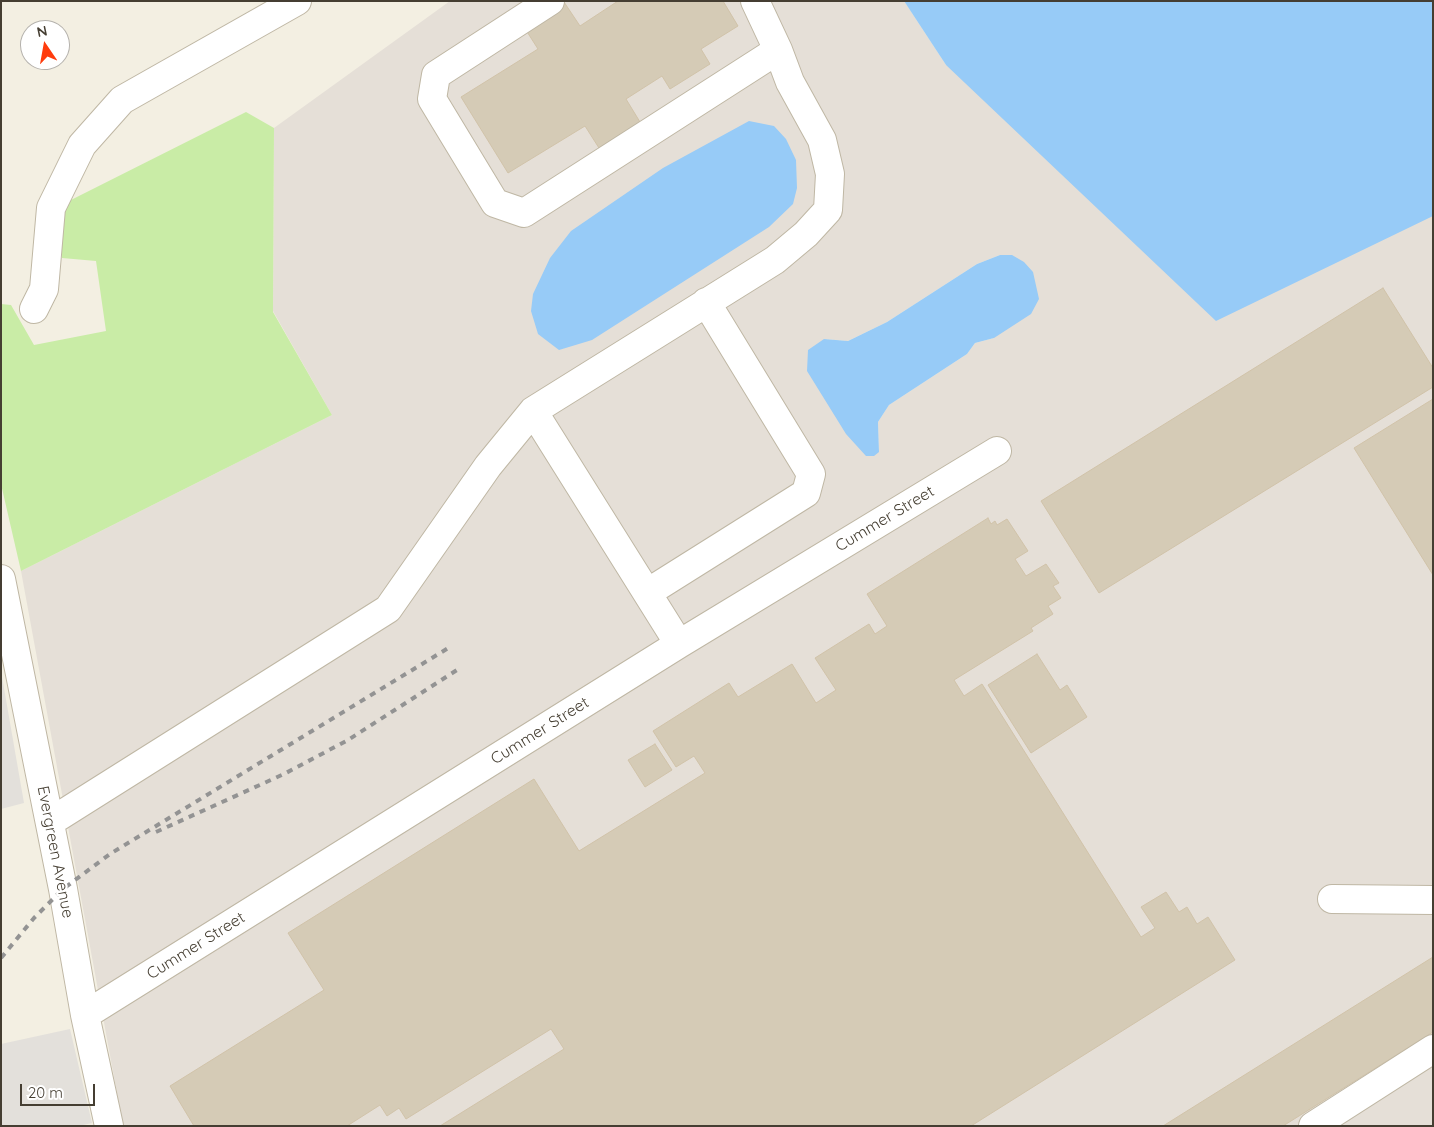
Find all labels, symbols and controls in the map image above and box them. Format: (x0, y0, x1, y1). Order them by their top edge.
north arrow (20, 20, 70, 70)
text: N (35, 21, 49, 41)
street label: Cummer Street (832, 482, 938, 556)
street label: Cummer Street (487, 693, 593, 769)
street label: Evergreen Avenue (33, 784, 77, 920)
street label: Cummer Street (143, 908, 249, 984)
scale bar (22, 1074, 98, 1106)
text: 20 m (28, 1083, 63, 1102)

